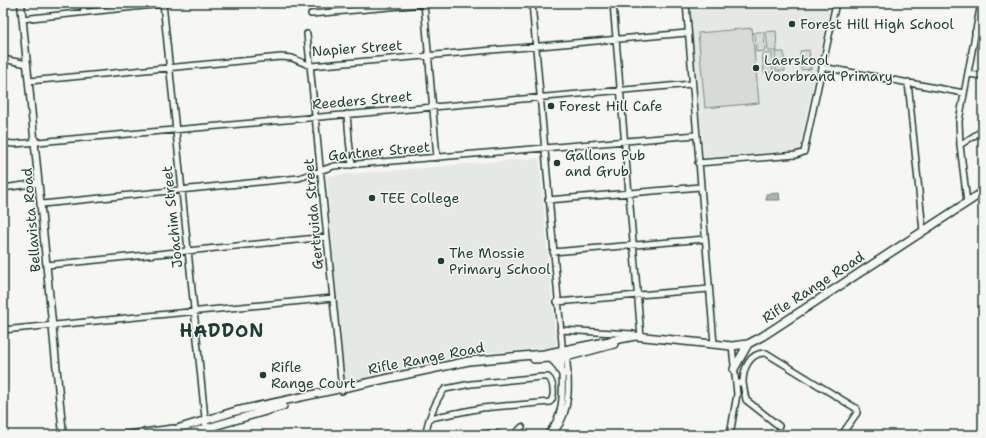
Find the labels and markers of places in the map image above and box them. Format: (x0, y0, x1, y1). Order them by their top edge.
place label: Forest Hill High School (800, 15, 955, 33)
marker: Forest Hill High School (787, 19, 797, 29)
place label: Laerskool Voorbrand Primary (764, 51, 893, 85)
marker: Laerskool Voorbrand Primary (751, 63, 761, 73)
place label: Forest Hill Cafe (559, 97, 662, 115)
marker: Forest Hill Cafe (546, 101, 556, 111)
place label: Gallons Pub and Grub (565, 146, 645, 180)
marker: Gallons Pub and Grub (552, 158, 562, 168)
place label: TEE College (380, 189, 459, 207)
marker: TEE College (367, 193, 377, 203)
place label: The Mossie Primary School (449, 244, 551, 278)
marker: The Mossie Primary School (436, 256, 446, 266)
place label: Rifle Range Court (271, 358, 356, 392)
marker: Rifle Range Court (258, 370, 268, 380)

